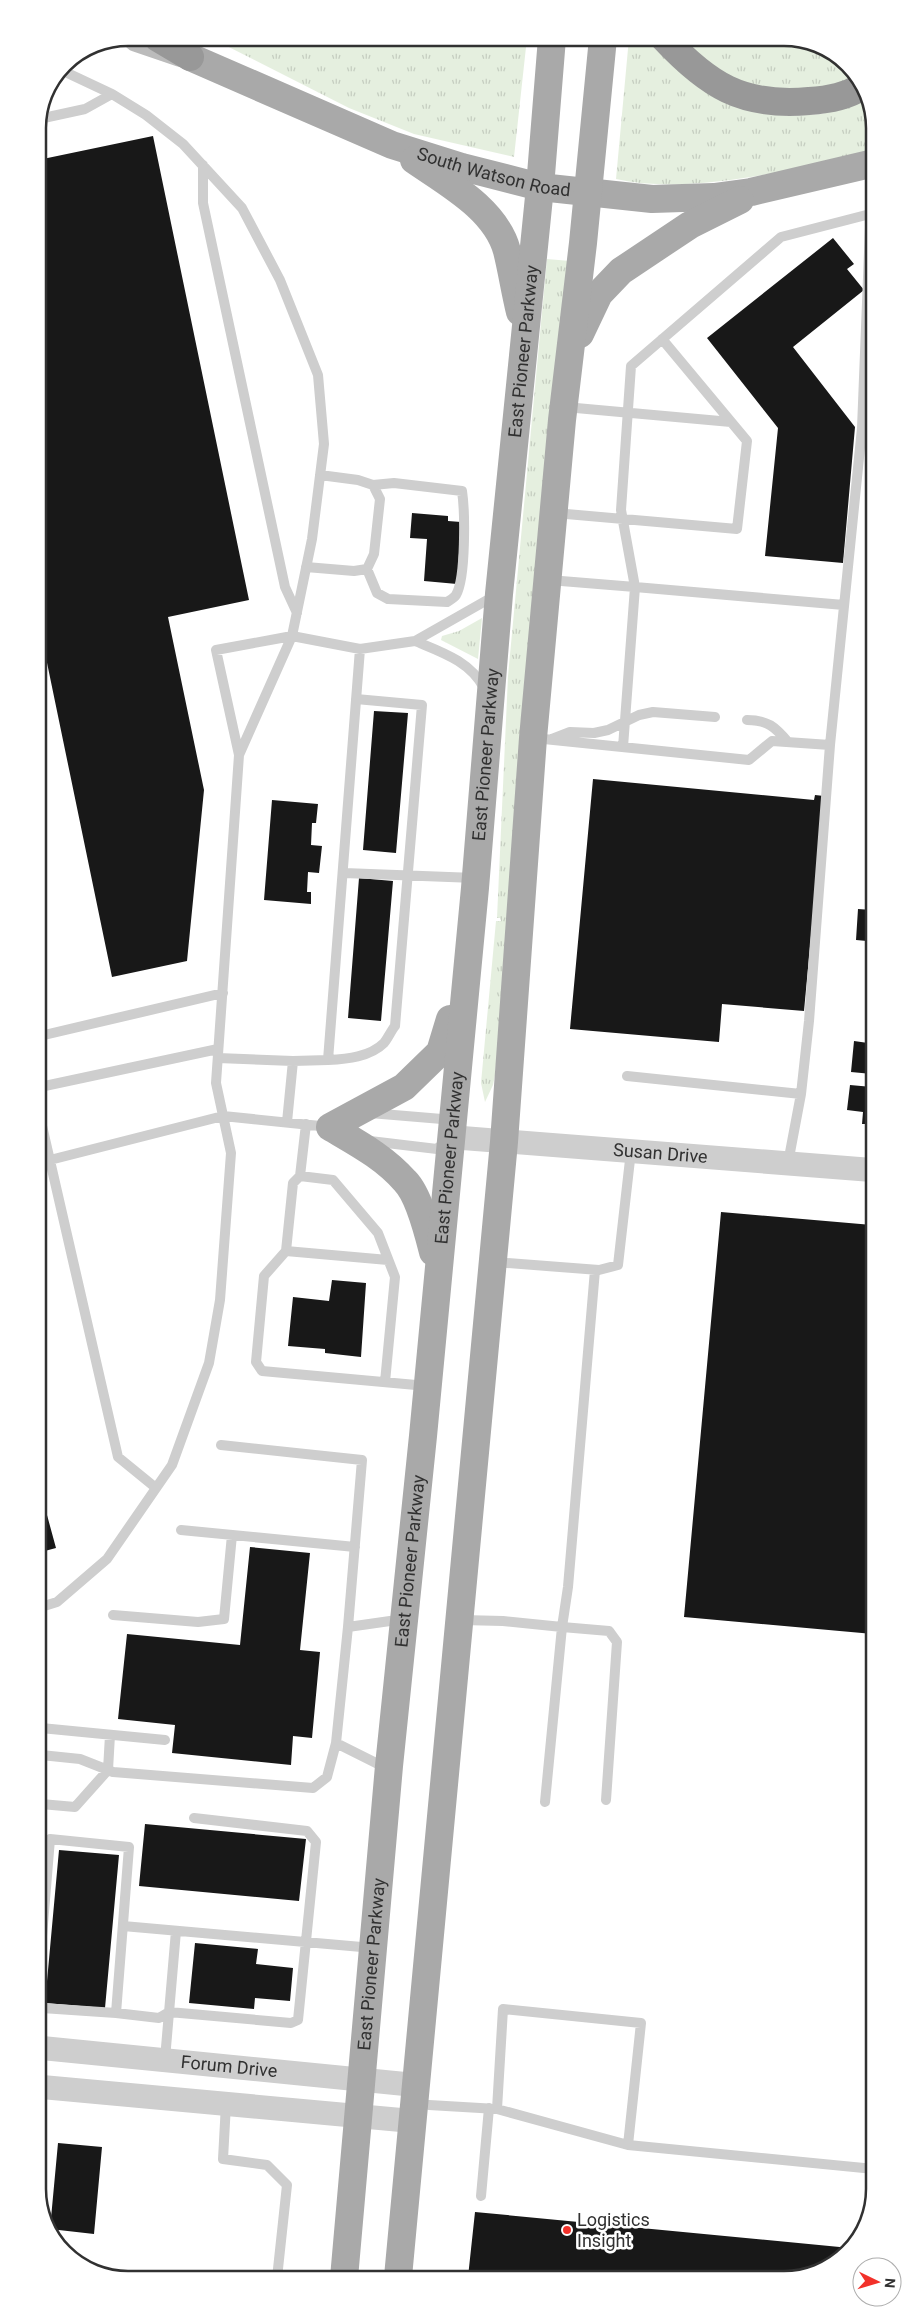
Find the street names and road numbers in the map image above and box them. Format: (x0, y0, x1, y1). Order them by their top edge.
street label: South Watson Road (415, 143, 572, 200)
street label: East Pioneer Parkway (504, 264, 542, 439)
street label: East Pioneer Parkway (468, 667, 503, 842)
street label: East Pioneer Parkway (430, 1070, 468, 1245)
street label: Susan Drive (612, 1139, 708, 1167)
street label: East Pioneer Parkway (390, 1473, 429, 1648)
street label: East Pioneer Parkway (353, 1876, 389, 2051)
street label: Forum Drive (180, 2051, 278, 2081)

